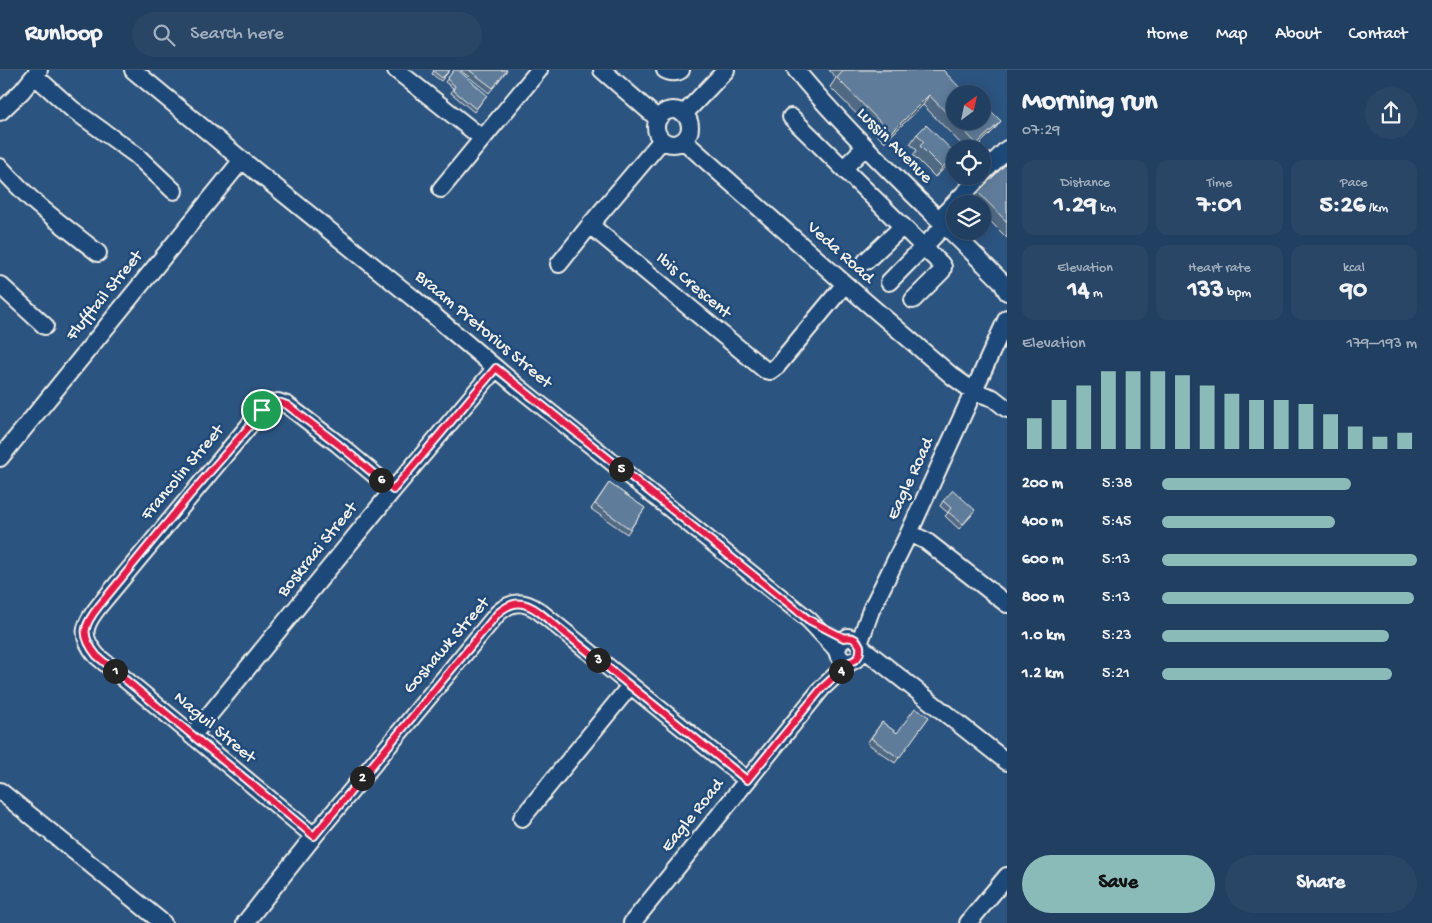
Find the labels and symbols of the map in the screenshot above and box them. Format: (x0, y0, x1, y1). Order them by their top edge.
north arrow (946, 85, 991, 130)
street label: Lussin Avenue (852, 104, 937, 189)
street label: Veda Road (801, 217, 879, 290)
street label: Flufftail Street (62, 245, 149, 346)
street label: Ibis Crescent (651, 248, 736, 325)
street label: Braam Pretorius Street (409, 266, 557, 395)
pin (241, 389, 283, 431)
street label: Francolin Street (136, 420, 230, 526)
street label: Eagle Road (883, 433, 940, 523)
pin: 5 (608, 456, 634, 482)
pin: 6 (368, 468, 394, 492)
street label: Boskraai Street (273, 497, 364, 602)
street label: Goshawk Street (399, 592, 496, 699)
pin: 3 (586, 648, 610, 672)
pin: 1 (102, 658, 128, 684)
pin: 4 (828, 658, 854, 684)
street label: Naguil Street (169, 688, 261, 769)
pin: 2 (350, 766, 374, 790)
street label: Eagle Road (657, 774, 730, 857)

